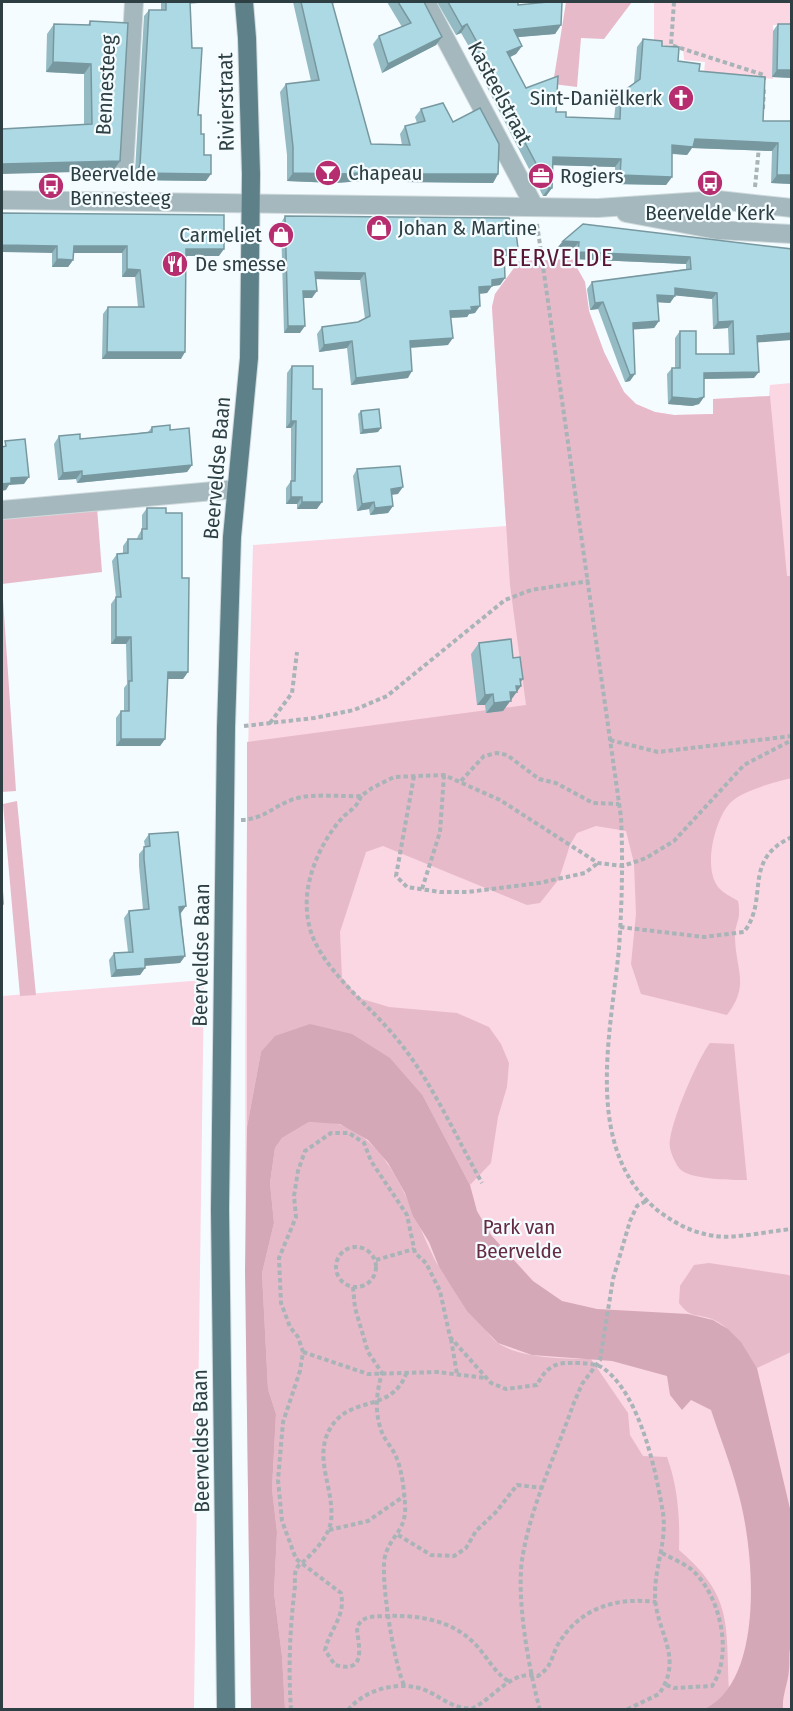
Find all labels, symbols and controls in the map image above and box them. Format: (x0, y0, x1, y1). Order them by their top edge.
street label: Bennesteeg (90, 34, 122, 136)
street label: Kasteelstraat (462, 37, 538, 149)
street label: Rivierstraat (212, 52, 240, 152)
church icon: Sint-Daniëlkerk (666, 83, 696, 113)
place label: Sint-Daniëlkerk (530, 85, 662, 111)
bar icon: Chapeau (313, 158, 343, 188)
place label: Chapeau (348, 160, 422, 186)
place label: Beervelde Bennesteeg (70, 161, 171, 211)
office icon: Rogiers (526, 161, 556, 191)
place label: Rogiers (560, 163, 624, 189)
bus stop icon: Beervelde Kerk (695, 168, 725, 198)
bus stop icon: Beervelde Bennesteeg (36, 171, 66, 201)
place label: Beervelde Kerk (645, 200, 775, 226)
shop icon: Johan & Martine (364, 213, 394, 243)
place label: Johan & Martine (398, 215, 537, 241)
shop icon: Carmeliet (266, 220, 296, 250)
place label: Carmeliet (179, 222, 262, 248)
district label: BEERVELDE (492, 244, 614, 272)
restaurant icon: De smesse (160, 249, 190, 279)
place label: De smesse (195, 251, 286, 277)
street label: Beerveldse Baan (198, 396, 236, 540)
street label: Beerveldse Baan (187, 883, 215, 1027)
park label: Park van Beervelde (476, 1214, 562, 1264)
street label: Beerveldse Baan (187, 1369, 215, 1513)

